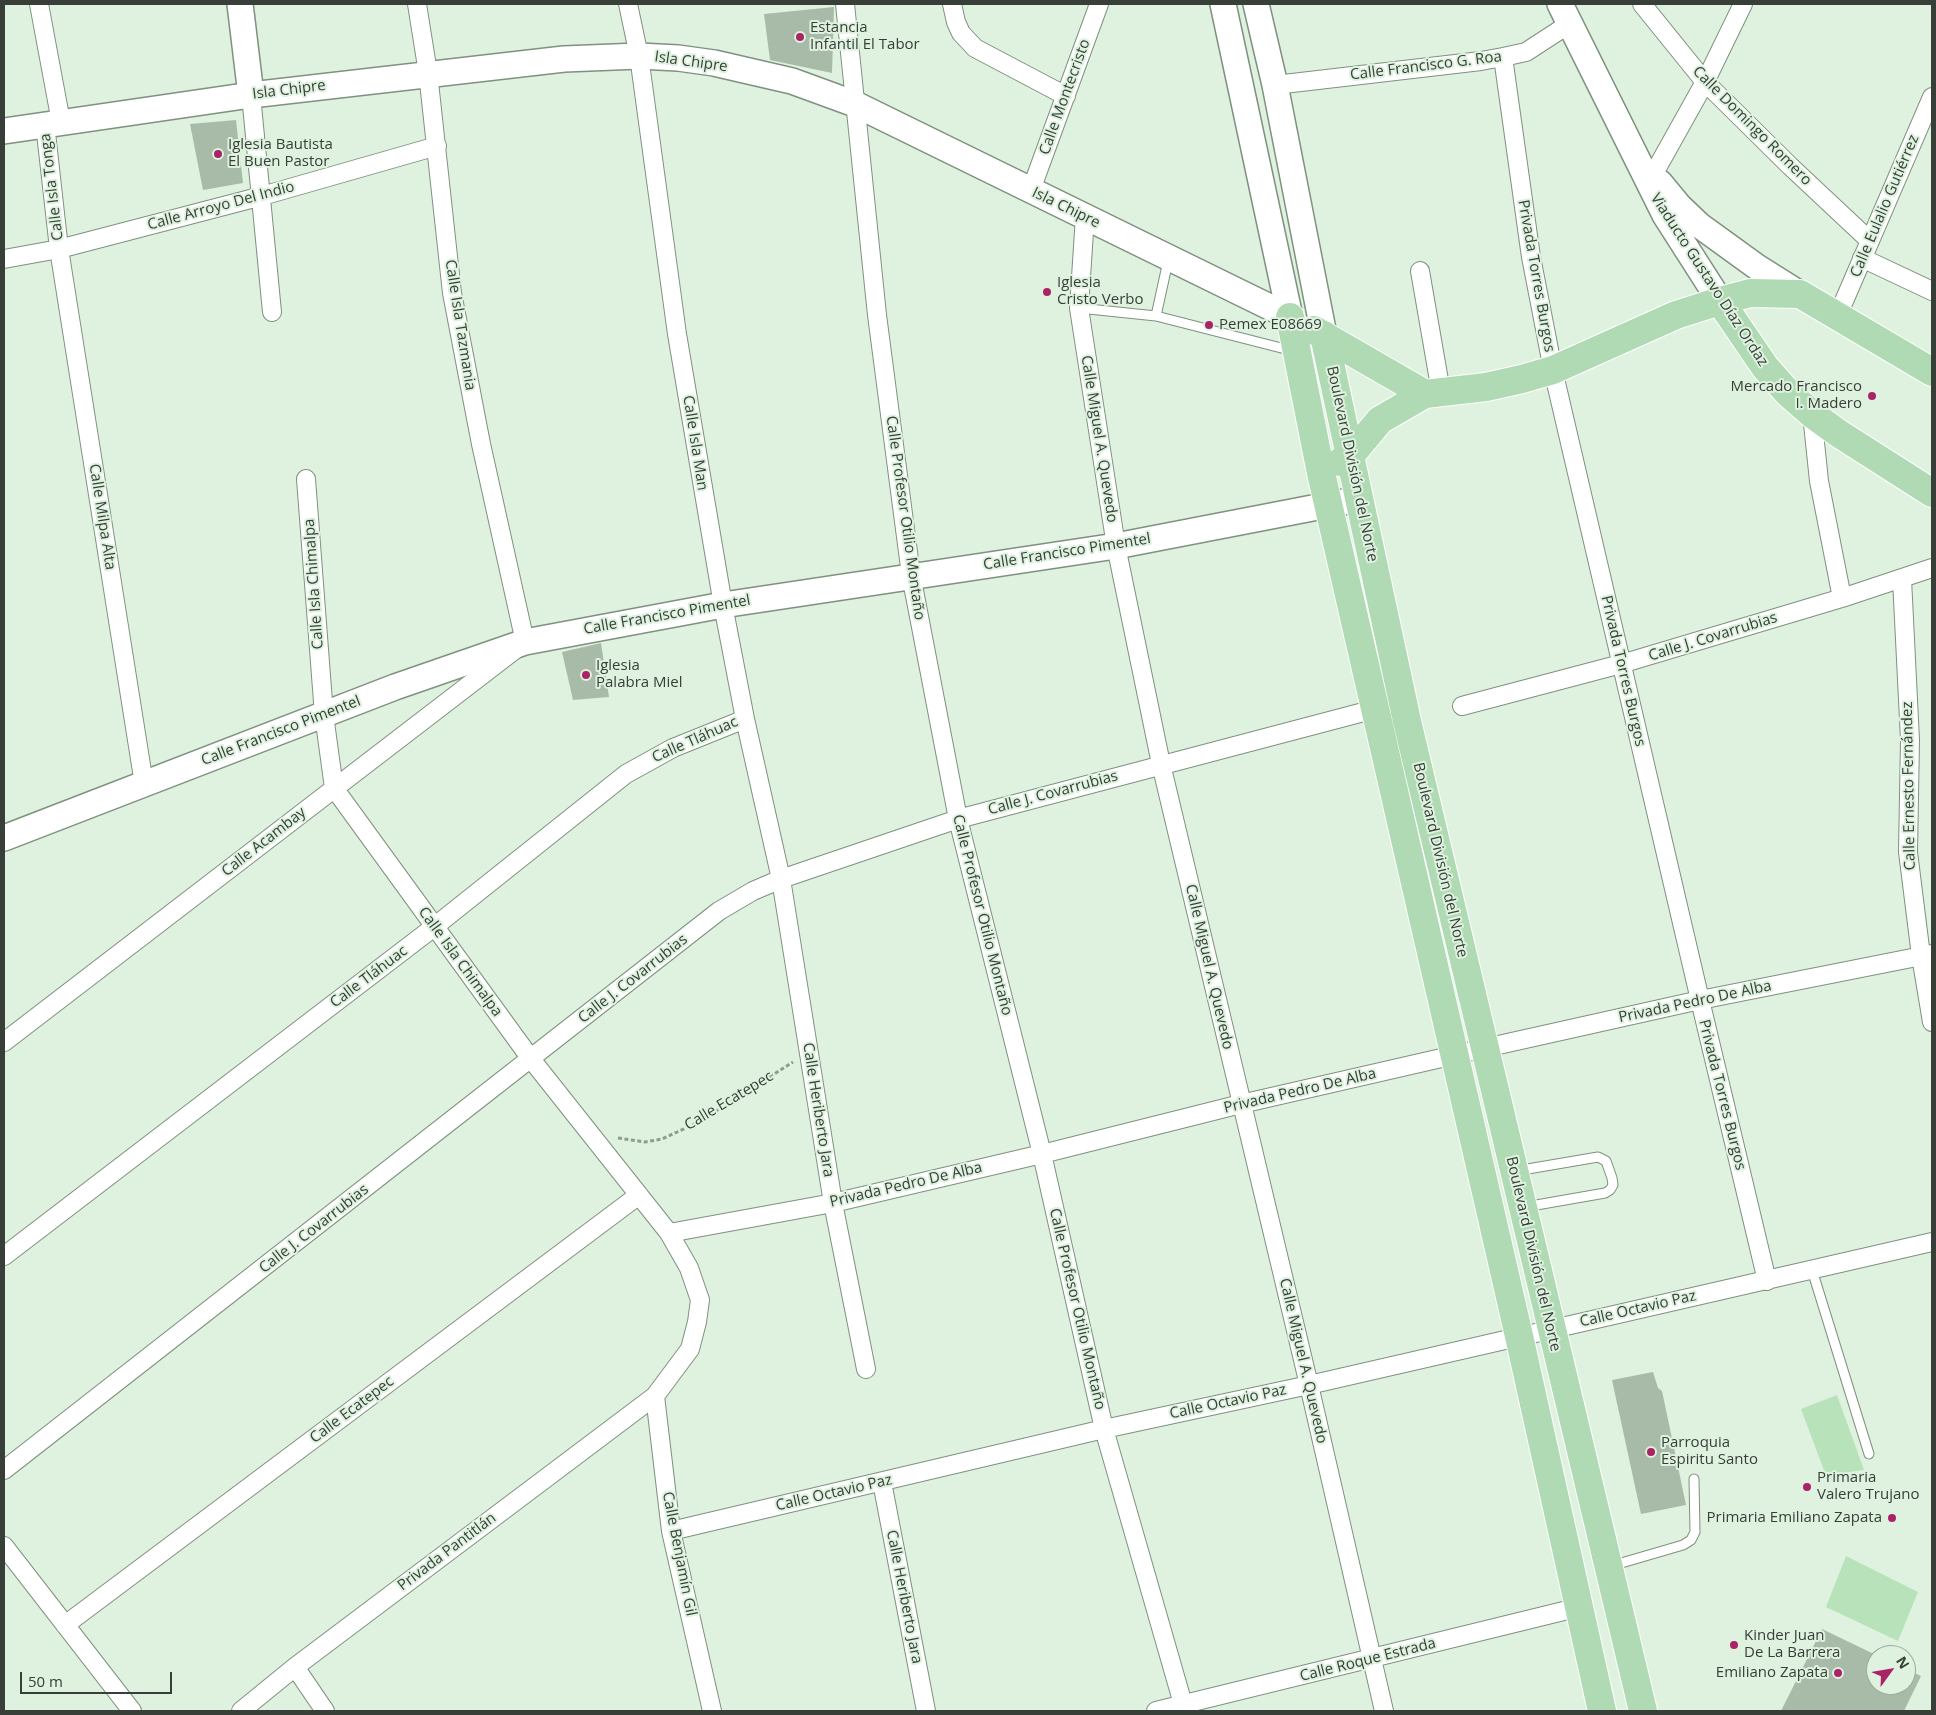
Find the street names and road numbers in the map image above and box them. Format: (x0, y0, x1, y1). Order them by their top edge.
street label: Calle Montecristo (1036, 37, 1094, 157)
street label: Isla Chipre (653, 48, 729, 76)
street label: Calle Francisco G. Roa (1349, 48, 1503, 84)
street label: Calle Domingo Romero (1689, 63, 1815, 189)
street label: Isla Chipre (251, 77, 327, 103)
street label: Calle Isla Tonga (36, 132, 68, 242)
street label: Calle Eulalio Gutiérrez (1847, 132, 1923, 280)
street label: Calle Arroyo Del Indio (146, 178, 296, 234)
street label: Isla Chipre (1029, 184, 1103, 232)
street label: Viaducto Gustavo Díaz Ordaz (1646, 190, 1772, 370)
street label: Privada Torres Burgos (1514, 198, 1558, 354)
street label: Calle Isla Tazmania (441, 258, 479, 392)
street label: Calle Miguel A. Quevedo (1077, 354, 1121, 524)
street label: Boulevard División del Norte (1322, 364, 1382, 564)
street label: Calle Isla Man (679, 394, 711, 492)
street label: Calle Profesor Otilio Montaño (882, 415, 928, 621)
street label: Calle Milpa Alta (85, 463, 119, 571)
street label: Calle Isla Chimalpa (300, 518, 328, 650)
street label: Calle Francisco Pimentel (982, 530, 1152, 574)
street label: Calle Francisco Pimentel (582, 591, 752, 639)
street label: Privada Torres Burgos (1597, 594, 1649, 748)
street label: Calle J. Covarrubias (1646, 609, 1780, 665)
street label: Calle Francisco Pimentel (199, 692, 363, 770)
street label: Calle Ernesto Fernández (1899, 701, 1919, 871)
street label: Calle Tláhuac (649, 713, 741, 767)
street label: Boulevard División del Norte (1409, 761, 1471, 959)
street label: Calle J. Covarrubias (986, 767, 1120, 819)
street label: Calle Acambay (218, 804, 310, 880)
street label: Calle Profesor Otilio Montaño (948, 813, 1016, 1017)
street label: Calle Miguel A. Quevedo (1181, 883, 1237, 1051)
street label: Calle Isla Chimalpa (414, 904, 506, 1020)
street label: Calle J. Covarrubias (575, 931, 691, 1027)
street label: Calle Tláhuac (327, 942, 411, 1012)
street label: Privada Pedro De Alba (1617, 977, 1773, 1027)
street label: Privada Torres Burgos (1695, 1018, 1749, 1172)
street label: Calle Heriberto Jara (798, 1041, 838, 1179)
street label: Privada Pedro De Alba (1222, 1065, 1378, 1117)
street label: Calle Ecatepec (681, 1068, 777, 1134)
street label: Boulevard División del Norte (1502, 1155, 1564, 1353)
street label: Privada Pedro De Alba (828, 1159, 984, 1211)
street label: Calle J. Covarrubias (256, 1181, 372, 1277)
street label: Calle Profesor Otilio Montaño (1045, 1206, 1109, 1412)
street label: Calle Miguel A. Quevedo (1275, 1277, 1331, 1445)
street label: Calle Octavio Paz (1578, 1287, 1698, 1331)
street label: Calle Ecatepec (307, 1373, 397, 1447)
street label: Calle Octavio Paz (1168, 1381, 1288, 1423)
street label: Calle Octavio Paz (774, 1471, 894, 1515)
street label: Calle Benjamín Gil (658, 1490, 700, 1618)
street label: Privada Pantitlán (394, 1509, 500, 1595)
street label: Calle Heriberto Jara (882, 1529, 926, 1665)
street label: Calle Roque Estrada (1298, 1634, 1438, 1686)

